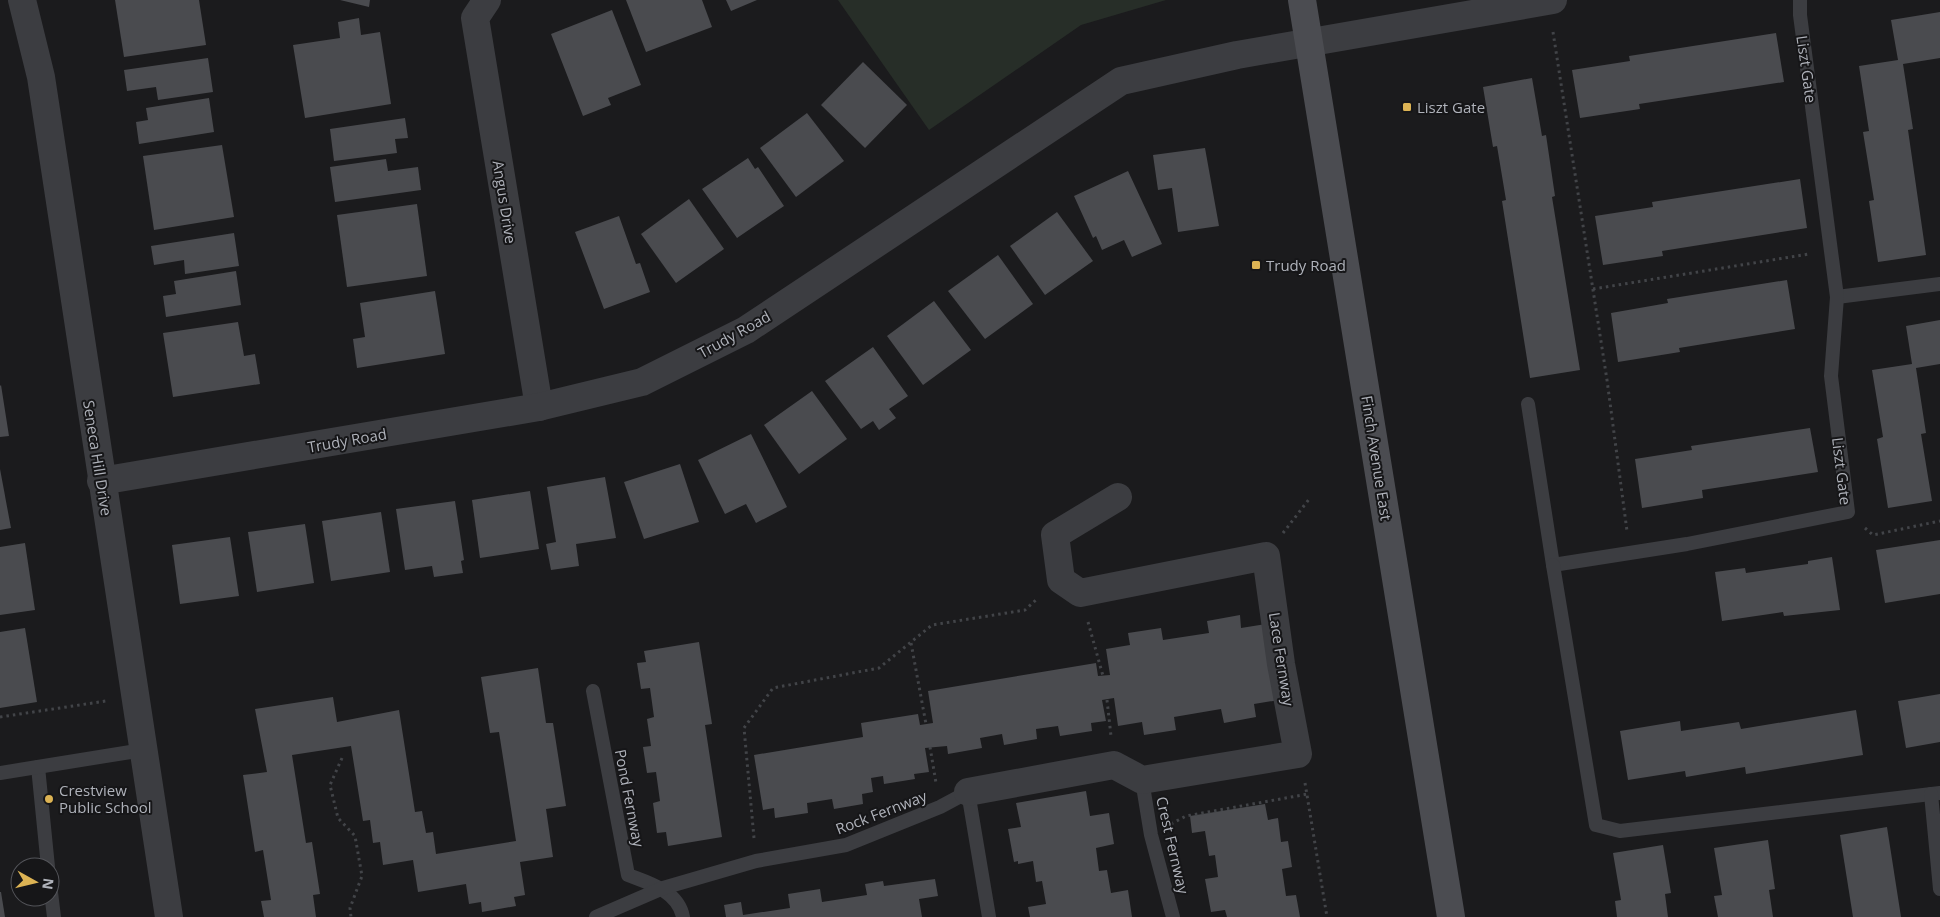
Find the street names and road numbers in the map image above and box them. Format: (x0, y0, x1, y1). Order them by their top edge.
street label: Liszt Gate (1792, 34, 1822, 104)
street label: Angus Drive (489, 159, 521, 245)
street label: Trudy Road (694, 306, 774, 362)
street label: Finch Avenue East (1357, 394, 1397, 522)
street label: Seneca Hill Drive (79, 399, 117, 517)
street label: Trudy Road (306, 423, 388, 457)
street label: Liszt Gate (1828, 436, 1856, 506)
street label: Lace Fernway (1265, 611, 1299, 708)
street label: Pond Fernway (611, 747, 649, 849)
street label: Rock Fernway (833, 785, 930, 839)
street label: Crest Fernway (1152, 794, 1194, 896)

